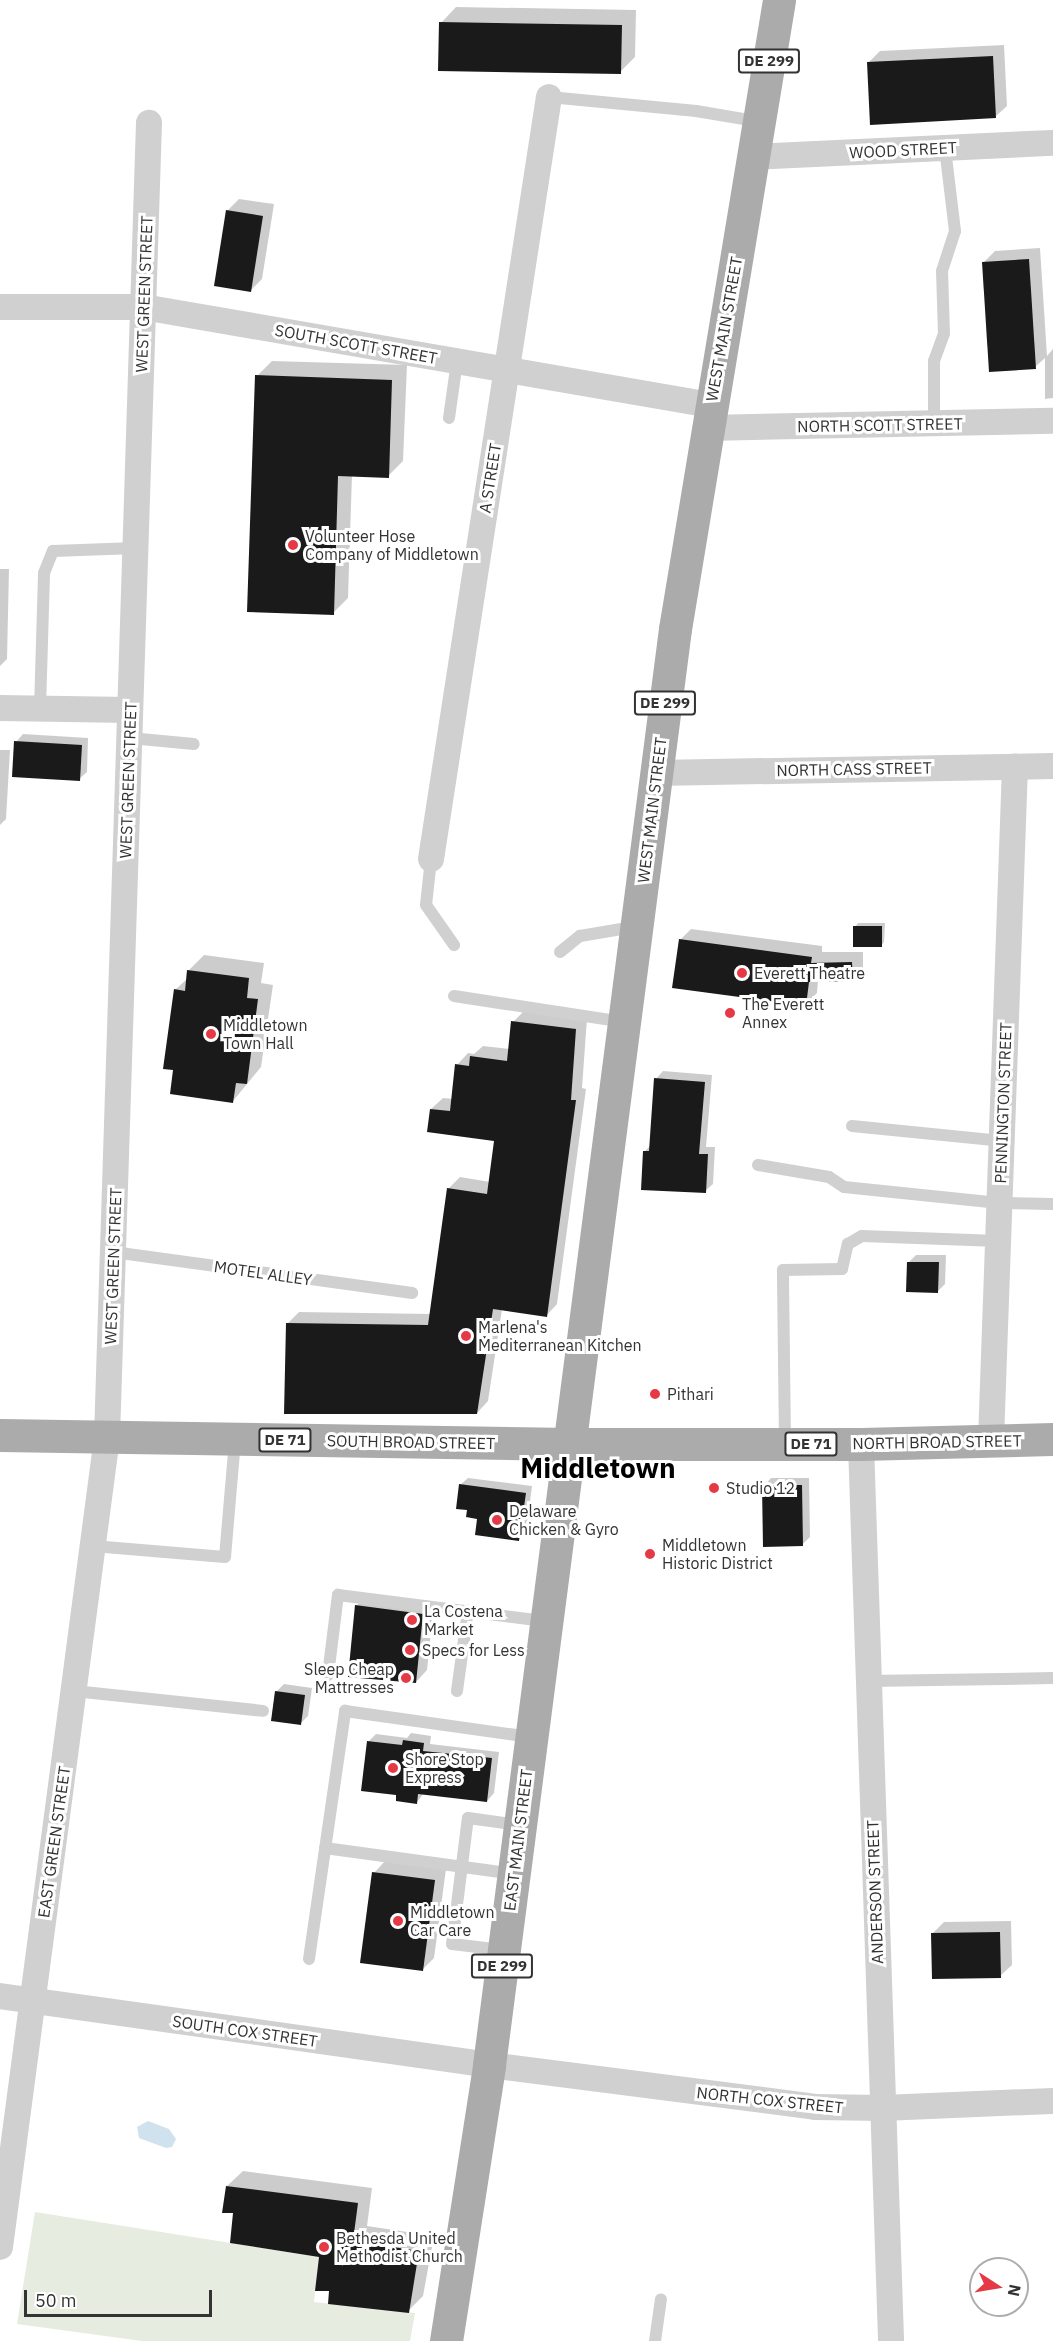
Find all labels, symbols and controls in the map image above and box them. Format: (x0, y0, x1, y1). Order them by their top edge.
road number: DE 299 (738, 49, 800, 73)
street label: WOOD STREET (849, 138, 957, 162)
street label: WEST GREEN STREET (132, 215, 156, 373)
street label: WEST MAIN STREET (702, 255, 746, 403)
street label: SOUTH SCOTT STREET (273, 320, 439, 368)
street label: NORTH SCOTT STREET (797, 414, 963, 436)
street label: A STREET (475, 442, 505, 514)
place label: Volunteer Hose Company of Middletown (305, 526, 479, 564)
marker: Volunteer Hose Company of Middletown (286, 538, 300, 552)
road number: DE 299 (634, 691, 696, 715)
street label: WEST GREEN STREET (116, 701, 140, 859)
street label: WEST MAIN STREET (634, 736, 670, 884)
street label: NORTH CASS STREET (776, 758, 932, 780)
place label: Everett Theatre (754, 963, 865, 983)
marker: Everett Theatre (735, 966, 749, 980)
place label: The Everett Annex (742, 994, 824, 1032)
marker: The Everett Annex (723, 1006, 737, 1020)
place label: Middletown Town Hall (223, 1015, 307, 1053)
street label: PENNINGTON STREET (991, 1022, 1015, 1184)
marker: Middletown Town Hall (204, 1027, 218, 1041)
street label: WEST GREEN STREET (101, 1187, 125, 1345)
street label: MOTEL ALLEY (213, 1257, 313, 1289)
place label: Marlena's Mediterranean Kitchen (478, 1317, 642, 1355)
marker: Marlena's Mediterranean Kitchen (459, 1329, 473, 1343)
place label: Pithari (667, 1384, 714, 1404)
marker: Pithari (648, 1387, 662, 1401)
road number: DE 71 (258, 1428, 312, 1452)
street label: SOUTH BROAD STREET (327, 1431, 495, 1453)
street label: NORTH BROAD STREET (852, 1431, 1022, 1453)
road number: DE 71 (784, 1432, 838, 1456)
district label: Middletown (520, 1451, 676, 1485)
place label: Studio 12 (726, 1478, 795, 1498)
marker: Studio 12 (707, 1481, 721, 1495)
place label: Delaware Chicken & Gyro (509, 1501, 619, 1539)
marker: Delaware Chicken & Gyro (490, 1513, 504, 1527)
place label: Middletown Historic District (662, 1535, 773, 1573)
marker: Middletown Historic District (643, 1547, 657, 1561)
place label: La Costena Market (424, 1601, 503, 1639)
marker: La Costena Market (405, 1613, 419, 1627)
place label: Specs for Less (422, 1640, 525, 1660)
marker: Specs for Less (403, 1643, 417, 1657)
place label: Sleep Cheap Mattresses (304, 1659, 394, 1697)
marker: Sleep Cheap Mattresses (399, 1671, 413, 1685)
place label: Shore Stop Express (405, 1749, 484, 1787)
marker: Shore Stop Express (386, 1761, 400, 1775)
street label: EAST GREEN STREET (34, 1765, 74, 1919)
street label: EAST MAIN STREET (500, 1768, 536, 1912)
street label: ANDERSON STREET (863, 1820, 887, 1964)
place label: Middletown Car Care (410, 1902, 494, 1940)
marker: Middletown Car Care (391, 1914, 405, 1928)
road number: DE 299 (470, 1954, 534, 1978)
street label: SOUTH COX STREET (171, 2011, 319, 2051)
street label: NORTH COX STREET (696, 2083, 844, 2117)
place label: Bethesda United Methodist Church (336, 2228, 463, 2266)
marker: Bethesda United Methodist Church (317, 2240, 331, 2254)
north arrow (969, 2257, 1029, 2317)
scale bar (27, 2278, 214, 2316)
text: N (1004, 2283, 1026, 2298)
text: 50 m (35, 2289, 77, 2312)

